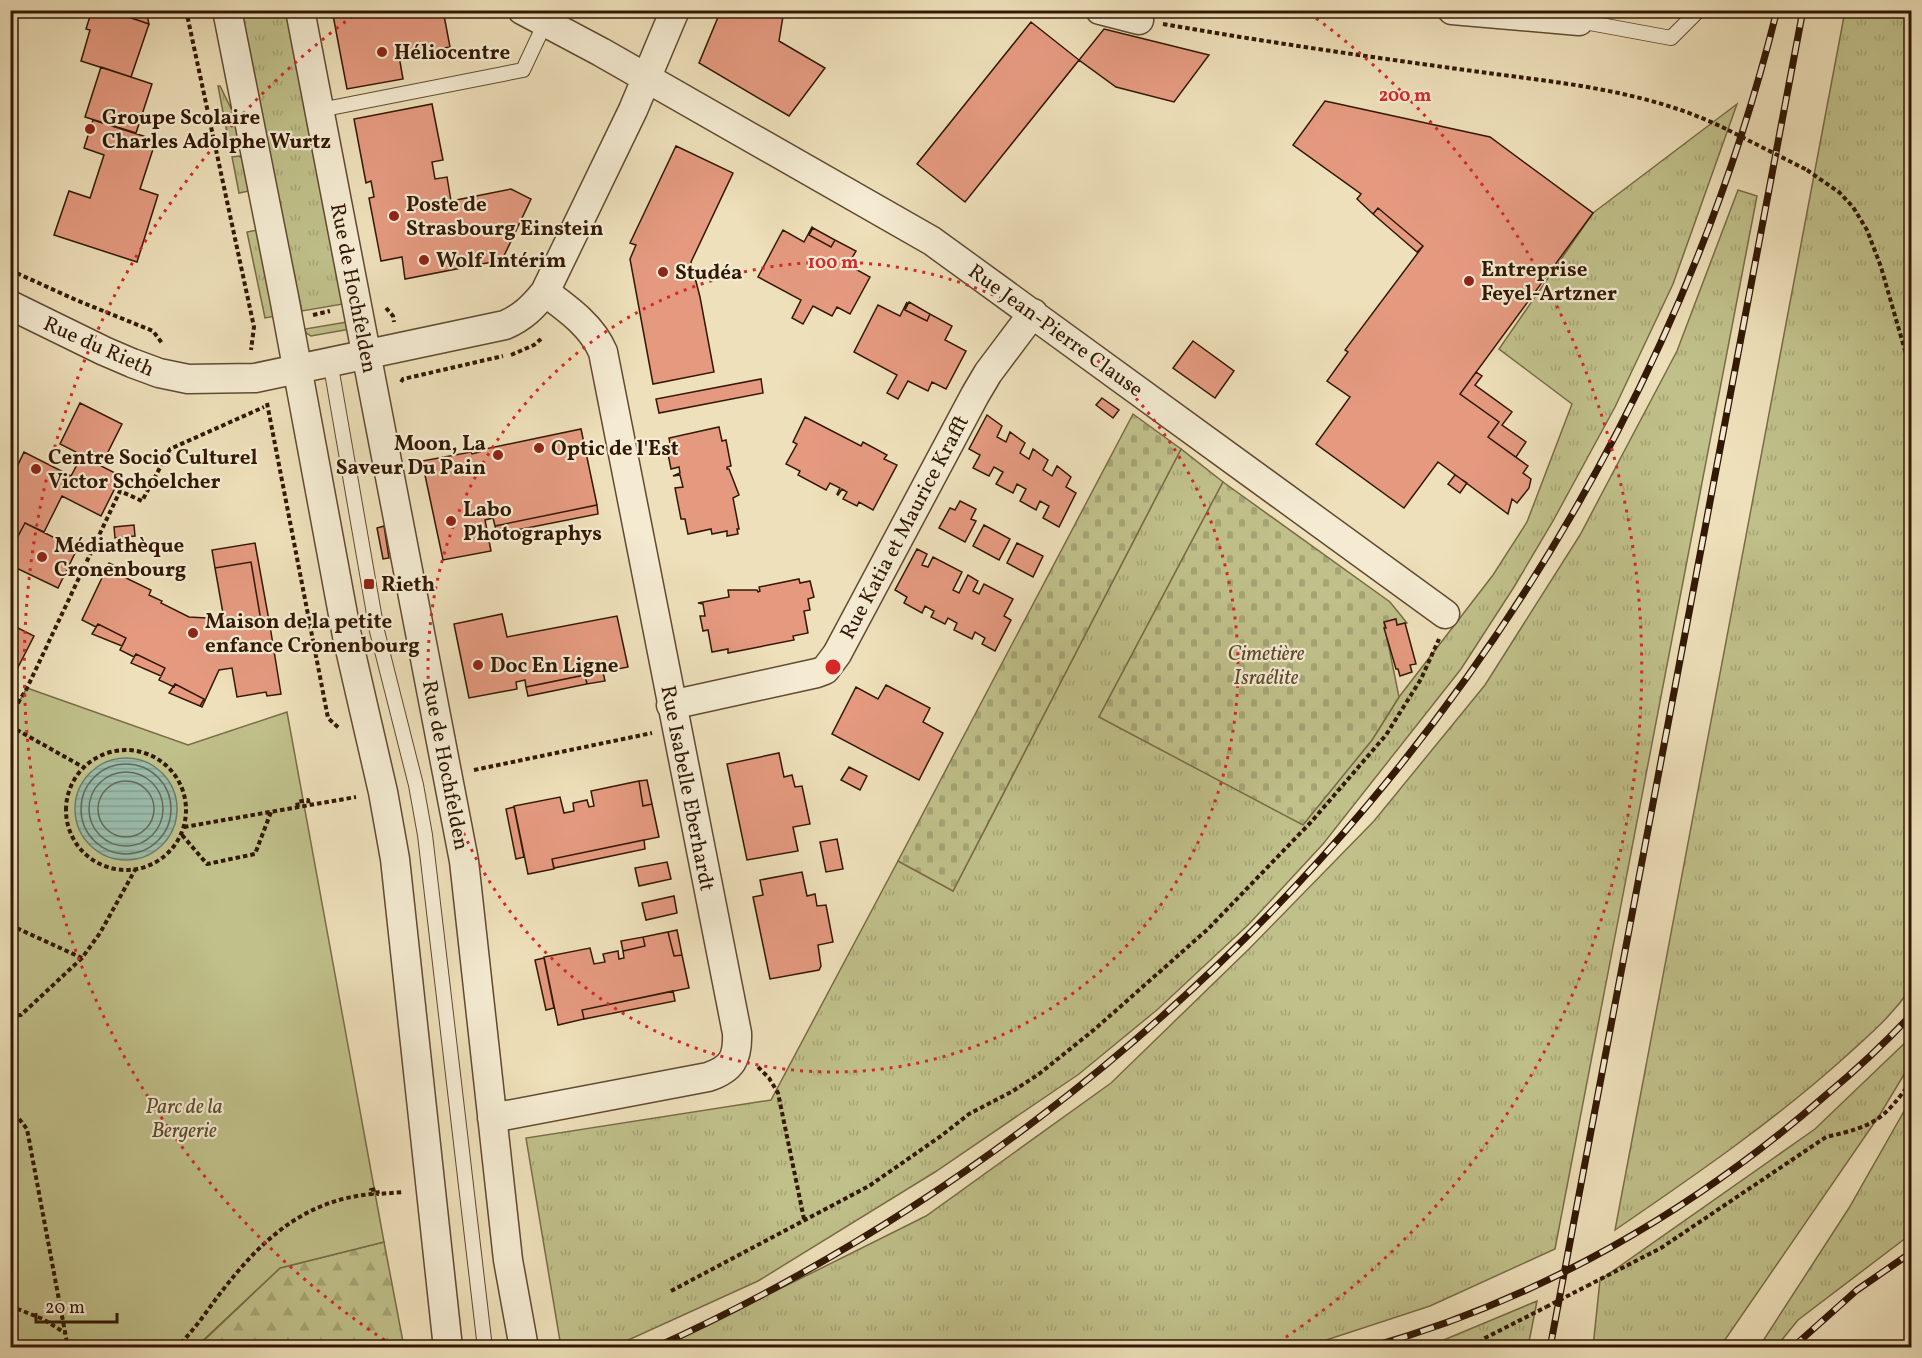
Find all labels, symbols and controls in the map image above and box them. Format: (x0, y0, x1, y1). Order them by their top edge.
place label: Héliocentre (394, 39, 510, 68)
marker: Héliocentre (375, 45, 389, 59)
text: 200 m (1379, 84, 1431, 109)
place label: Groupe Scolaire Charles Adolphe Wurtz (102, 104, 331, 157)
marker: Groupe Scolaire Charles Adolphe Wurtz (83, 122, 97, 136)
place label: Poste de Strasbourg Einstein (406, 191, 604, 244)
street label: Rue de Hochfelden (322, 201, 383, 376)
marker: Poste de Strasbourg Einstein (387, 209, 401, 223)
place label: Wolf Intérim (436, 247, 566, 276)
text: 100 m (808, 251, 858, 276)
marker: Wolf Intérim (417, 253, 431, 267)
place label: Entreprise Feyel-Artzner (1481, 256, 1617, 309)
street label: Rue Jean-Pierre Clause (962, 258, 1149, 405)
place label: Studéa (675, 259, 742, 288)
marker: Studéa (656, 265, 670, 279)
marker: Entreprise Feyel-Artzner (1462, 274, 1476, 288)
street label: Rue du Rieth (38, 310, 159, 385)
street label: Rue Katia et Maurice Krafft (834, 411, 977, 645)
place label: Moon, La Saveur Du Pain (336, 430, 486, 483)
place label: Optic de l'Est (551, 435, 679, 464)
marker: Optic de l'Est (532, 441, 546, 455)
place label: Centre Socio Culturel Victor Schoelcher (48, 444, 258, 497)
marker: Moon, La Saveur Du Pain (491, 448, 505, 462)
marker: Centre Socio Culturel Victor Schoelcher (29, 462, 43, 476)
place label: Labo Photographys (463, 496, 602, 549)
marker: Labo Photographys (444, 514, 458, 528)
place label: Médiathèque Cronenbourg (54, 532, 186, 585)
marker: Médiathèque Cronenbourg (35, 550, 49, 564)
place label: Rieth (381, 571, 435, 600)
marker: Rieth (362, 577, 376, 591)
place label: Maison de la petite enfance Cronenbourg (205, 608, 420, 661)
marker: Maison de la petite enfance Cronenbourg (186, 626, 200, 640)
park label: Cimetière Israélite (1228, 640, 1305, 693)
place label: Doc En Ligne (490, 652, 618, 681)
centre of rings (823, 657, 843, 677)
marker: Doc En Ligne (471, 658, 485, 672)
street label: Rue de Hochfelden (414, 678, 475, 853)
street label: Rue Isabelle Eberhardt (652, 683, 721, 894)
park label: Parc de la Bergerie (145, 1093, 223, 1146)
scale bar (36, 1286, 117, 1324)
text: 20 m (45, 1296, 85, 1321)

